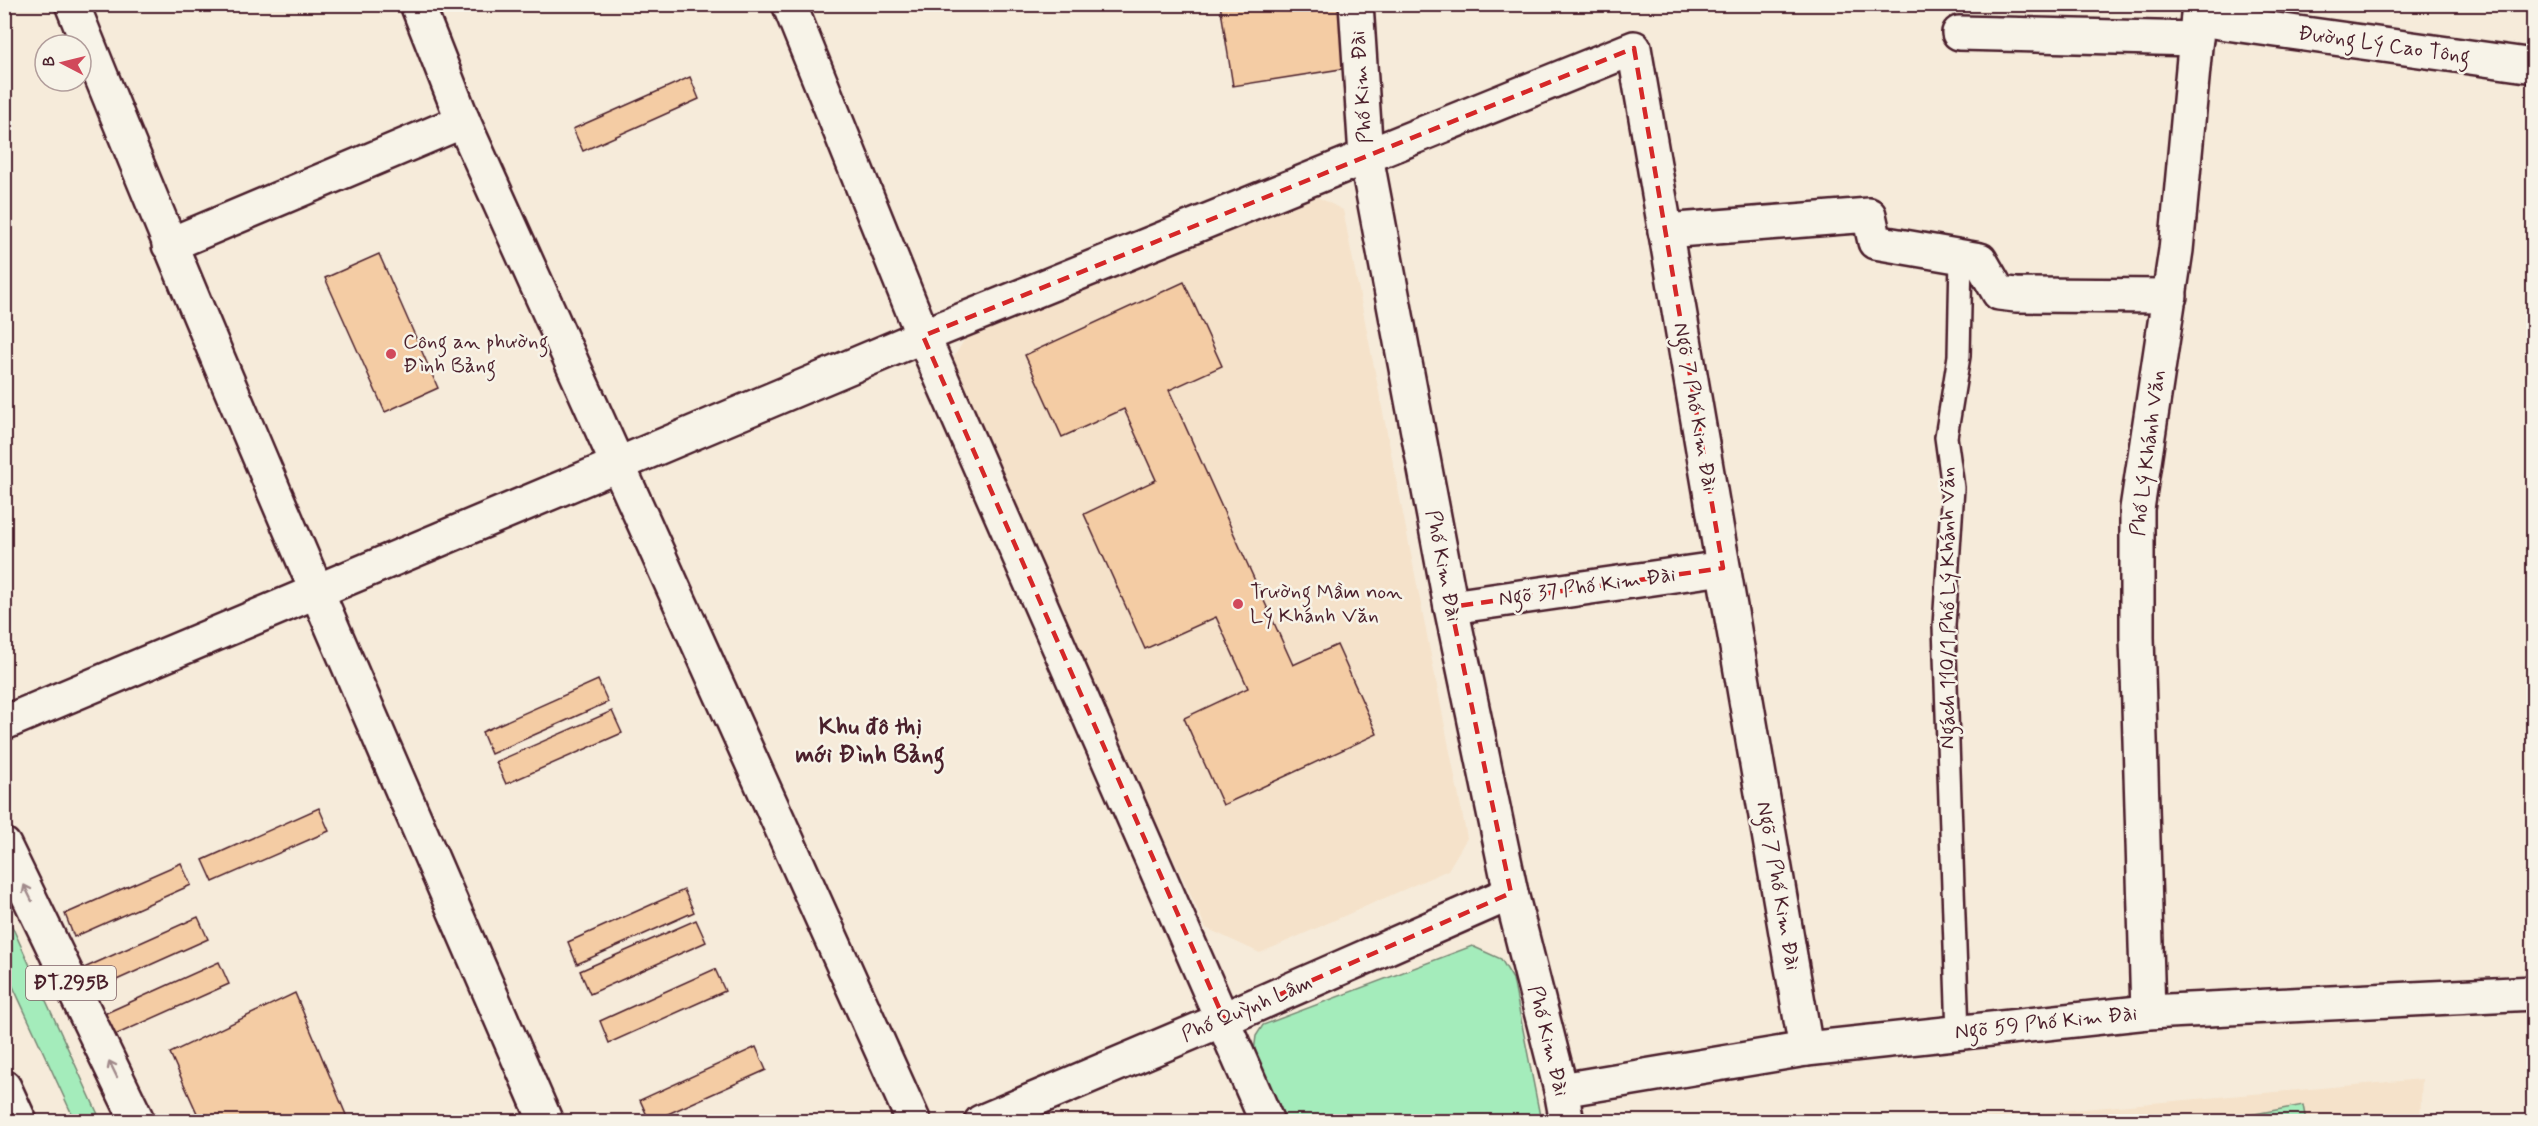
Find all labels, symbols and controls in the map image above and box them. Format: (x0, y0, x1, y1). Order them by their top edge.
street label: Đường Lý Cao Tông (2296, 19, 2472, 73)
street label: Phố Kim Đài (1344, 29, 1380, 144)
north arrow (33, 33, 93, 93)
text: B (39, 55, 61, 68)
street label: Ngõ 7 Phố Kim Đài (1664, 320, 1724, 494)
place label: Công an phường Đình Bảng (403, 328, 549, 382)
marker: Công an phường Đình Bảng (384, 347, 398, 361)
street label: Phố Lý Khánh Văn (2124, 368, 2172, 538)
street label: Ngách 110/1 Phố Lý Khánh Văn (1934, 467, 1964, 749)
street label: Phố Kim Đài (1418, 508, 1468, 624)
street label: Ngõ 37 Phố Kim Đài (1497, 561, 1678, 615)
place label: Trường Mầm non Lý Khánh Văn (1250, 578, 1403, 630)
marker: Trường Mầm non Lý Khánh Văn (1231, 597, 1245, 611)
district label: Khu đô thị mới Đình Bảng (795, 712, 945, 774)
street label: Ngõ 7 Phố Kim Đài (1747, 799, 1807, 973)
one-way arrow (22, 885, 33, 903)
road number: ĐT.295B (26, 966, 116, 1000)
street label: Phố Quỳnh Lâm (1177, 969, 1317, 1049)
street label: Phố Kim Đài (1521, 983, 1575, 1100)
street label: Ngõ 59 Phố Kim Đài (1953, 999, 2139, 1048)
one-way arrow (106, 1060, 118, 1078)

